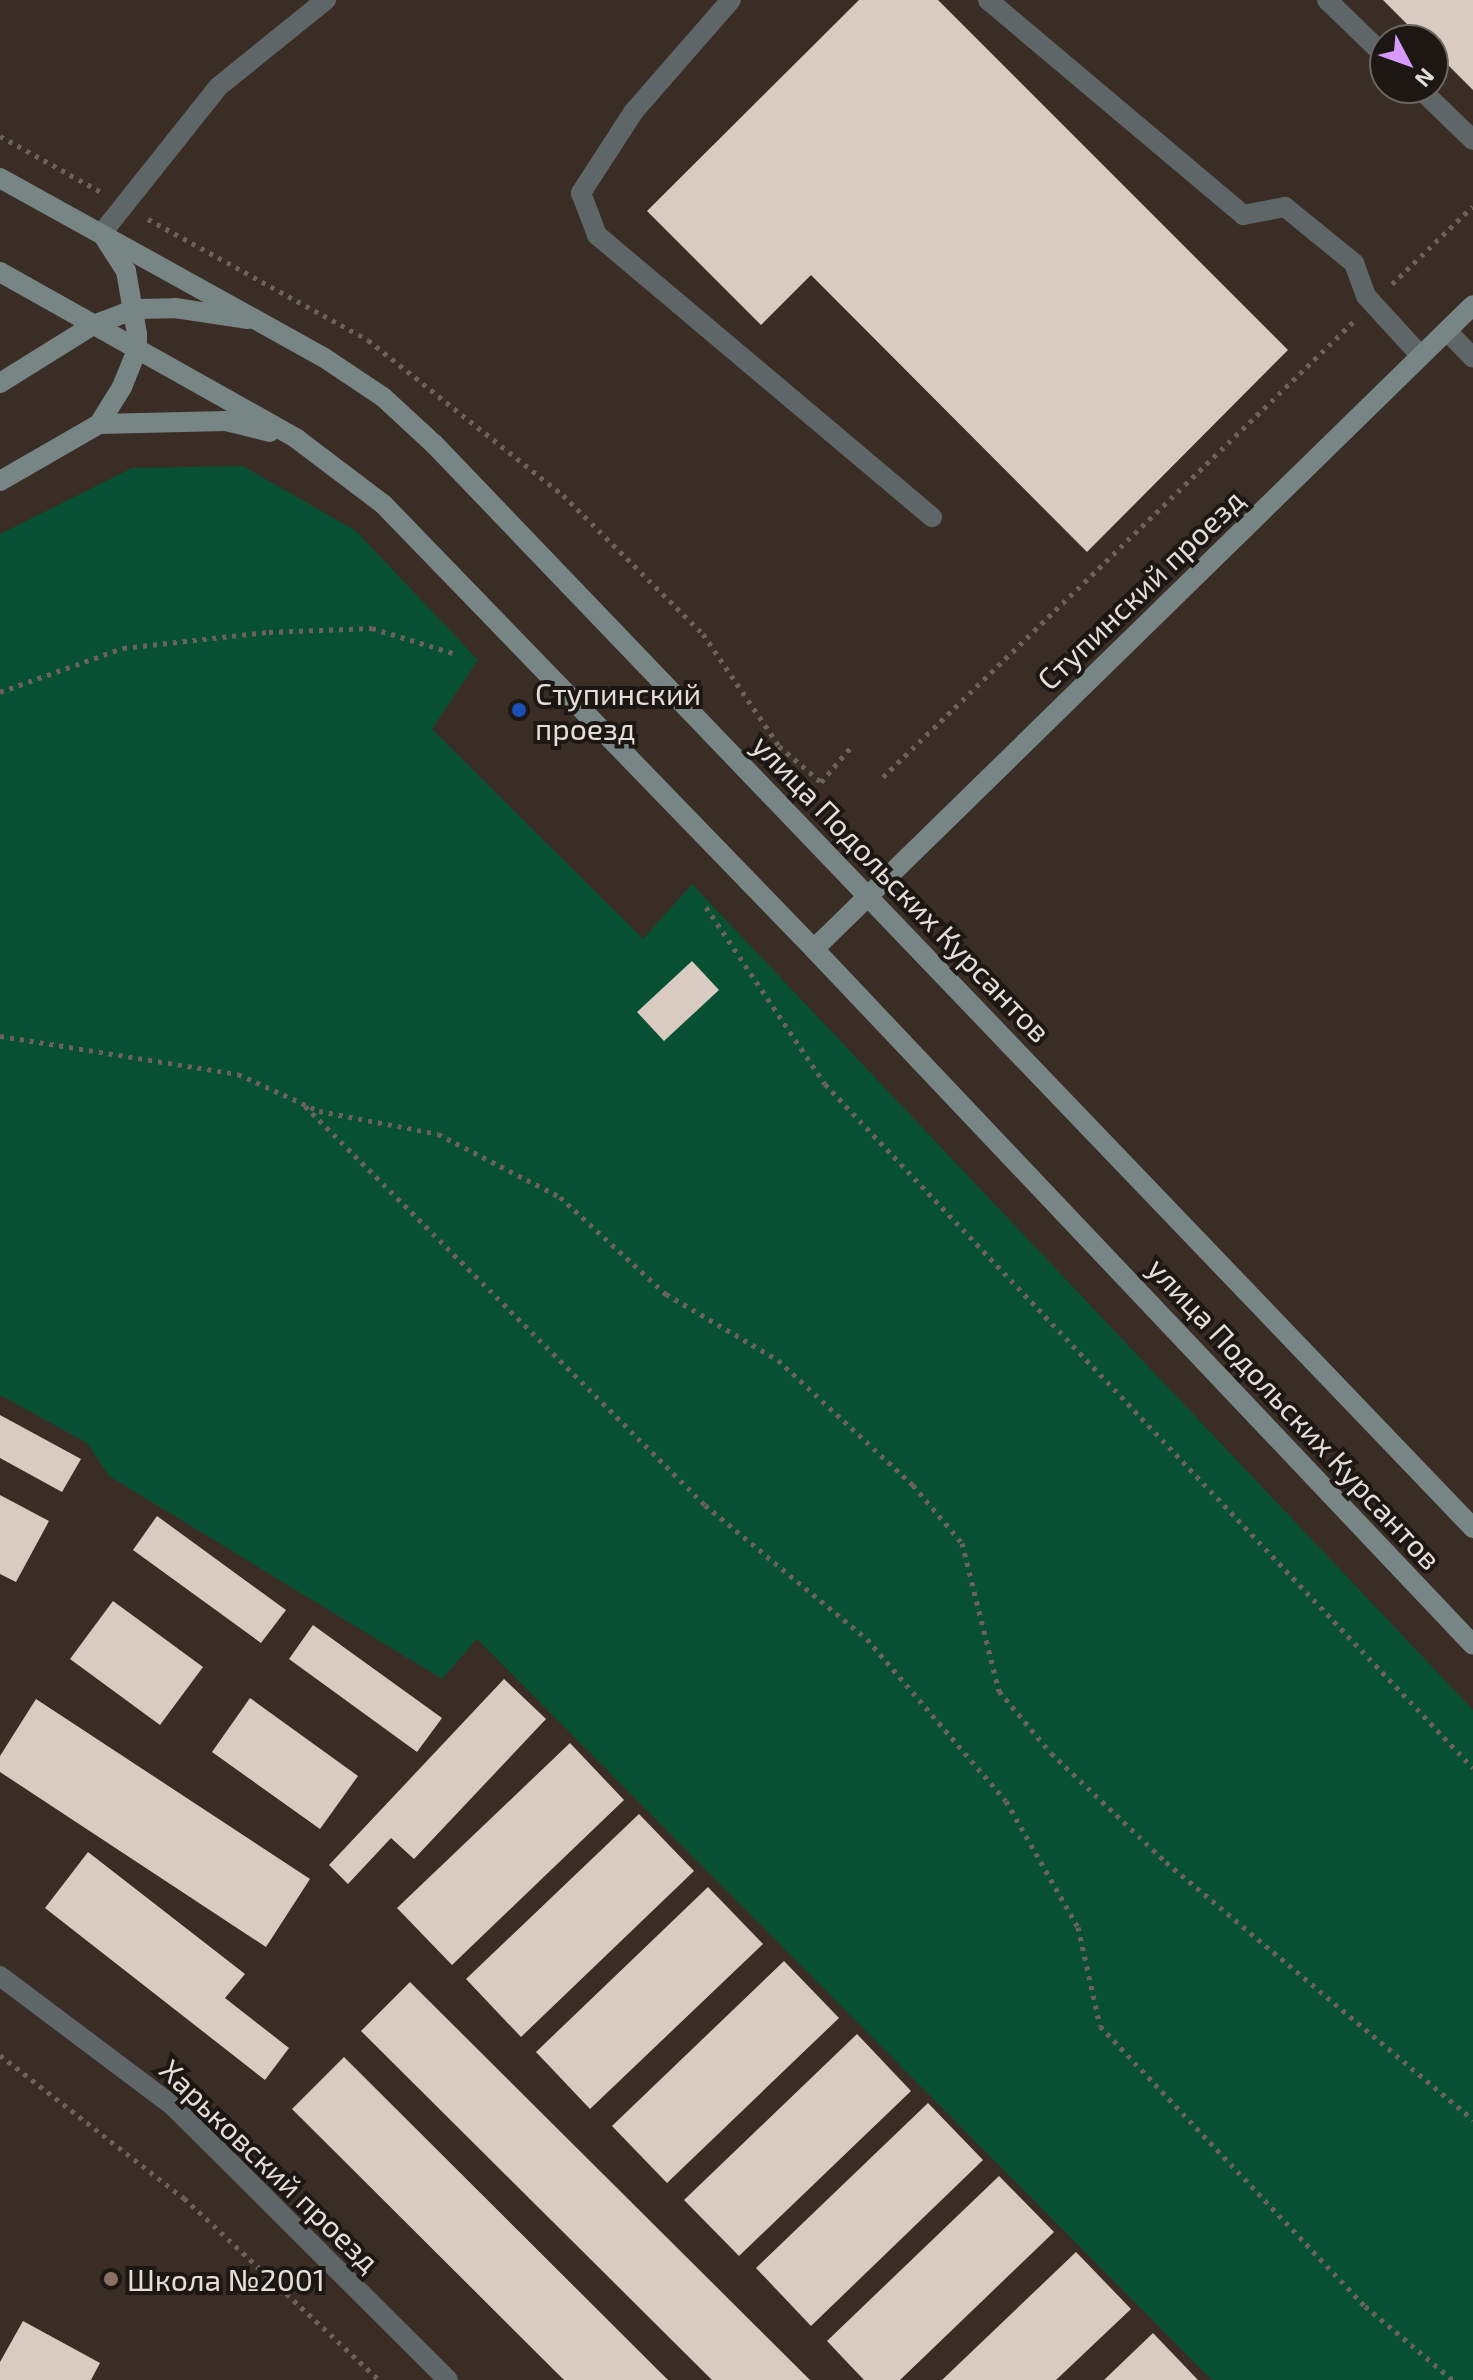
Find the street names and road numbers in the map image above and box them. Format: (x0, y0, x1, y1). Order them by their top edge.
street label: Ступинский проезд (1029, 481, 1251, 697)
street label: улица Подольских Курсантов (746, 727, 1058, 1049)
street label: улица Подольских Курсантов (1141, 1250, 1449, 1576)
street label: Харьковский проезд (153, 2051, 387, 2279)

